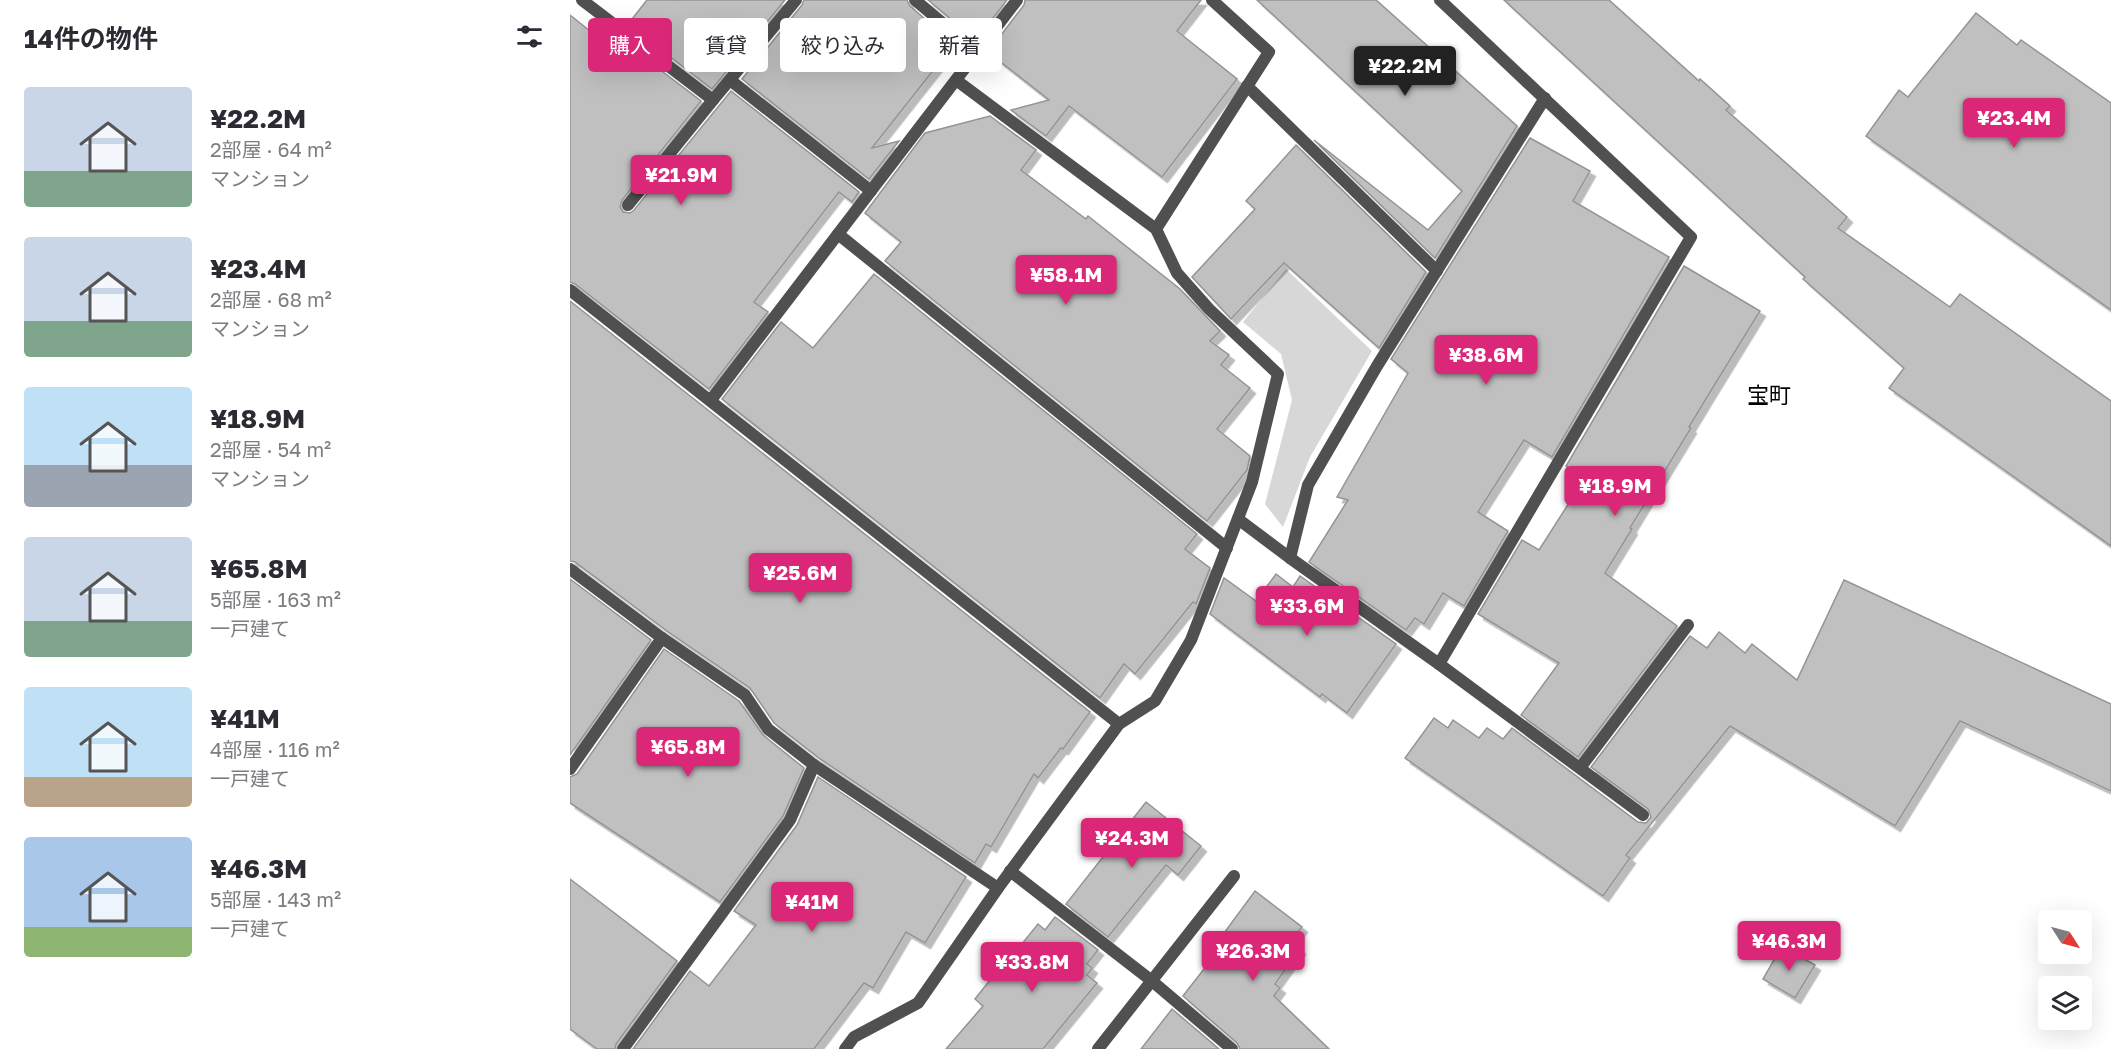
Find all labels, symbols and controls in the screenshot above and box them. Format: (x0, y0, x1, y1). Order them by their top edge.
chip: 購入 (588, 18, 672, 72)
chip: 賃貸 (684, 18, 768, 72)
chip: 絞り込み (780, 18, 906, 72)
chip: 新着 (918, 18, 1002, 72)
icon: filters (513, 20, 546, 53)
text: 14件の物件 (24, 23, 158, 54)
pin: ¥22.2M (1356, 46, 1454, 97)
text: ¥22.2M (1368, 53, 1442, 77)
pin: ¥23.4M (1965, 98, 2063, 149)
text: ¥22.2M (210, 103, 306, 134)
text: ¥23.4M (1977, 105, 2051, 129)
icon: home (72, 111, 144, 183)
text: 2部屋 · 64 m² (210, 137, 332, 161)
pin: ¥21.9M (632, 155, 730, 206)
text: ¥21.9M (645, 162, 717, 186)
text: マンション (210, 166, 310, 190)
text: ¥23.4M (210, 253, 307, 284)
pin: ¥58.1M (1017, 255, 1115, 306)
icon: home (72, 261, 144, 333)
text: ¥58.1M (1030, 262, 1102, 286)
text: 2部屋 · 68 m² (210, 287, 332, 311)
text: マンション (210, 316, 310, 340)
pin: ¥38.6M (1437, 335, 1535, 386)
text: ¥38.6M (1448, 342, 1524, 366)
district label: 宝町 (1747, 381, 1791, 408)
text: ¥18.9M (210, 403, 305, 434)
icon: home (72, 411, 144, 483)
text: 2部屋 · 54 m² (210, 437, 331, 461)
text: マンション (210, 466, 310, 490)
pin: ¥18.9M (1566, 466, 1664, 517)
text: ¥18.9M (1578, 473, 1652, 497)
text: ¥65.8M (210, 553, 308, 584)
pin: ¥25.6M (751, 553, 849, 604)
text: ¥25.6M (763, 560, 837, 584)
icon: home (72, 561, 144, 633)
pin: ¥33.6M (1258, 586, 1356, 637)
text: 5部屋 · 163 m² (210, 587, 341, 611)
text: ¥33.6M (1270, 593, 1344, 617)
text: 一戸建て (210, 616, 290, 640)
text: ¥41M (210, 703, 280, 734)
icon: home (72, 711, 144, 783)
pin: ¥65.8M (639, 727, 737, 778)
text: ¥65.8M (650, 734, 726, 758)
text: 4部屋 · 116 m² (210, 737, 340, 761)
text: 一戸建て (210, 766, 290, 790)
pin: ¥24.3M (1083, 818, 1181, 869)
text: ¥24.3M (1095, 825, 1169, 849)
text: ¥46.3M (210, 853, 307, 884)
icon: home (72, 861, 144, 933)
pin: ¥41M (776, 882, 848, 933)
text: 5部屋 · 143 m² (210, 887, 341, 911)
text: ¥41M (785, 889, 839, 913)
north arrow (2038, 910, 2092, 964)
map controls (2038, 910, 2092, 1030)
text: 一戸建て (210, 916, 290, 940)
pin: ¥46.3M (1740, 921, 1838, 972)
text: ¥46.3M (1752, 928, 1826, 952)
pin: ¥26.3M (1204, 931, 1302, 982)
text: ¥26.3M (1216, 938, 1290, 962)
pin: ¥33.8M (983, 942, 1081, 993)
text: ¥33.8M (995, 949, 1069, 973)
button: layers (2038, 976, 2092, 1030)

